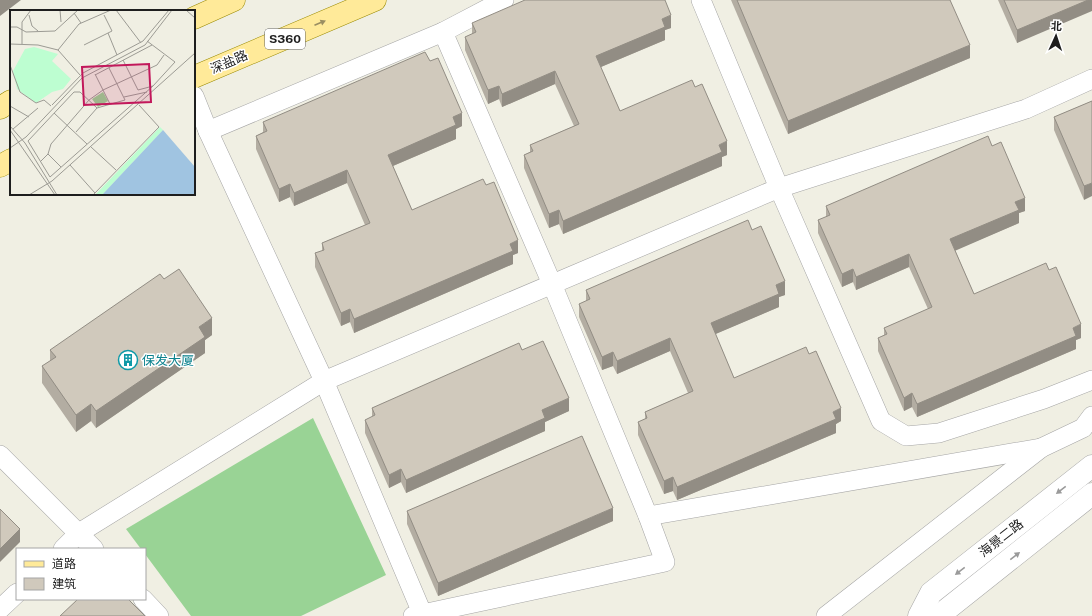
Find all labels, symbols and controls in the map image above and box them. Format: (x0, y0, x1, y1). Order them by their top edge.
inset map (10, 10, 195, 195)
north arrow (1036, 16, 1076, 56)
one-way arrow (314, 20, 326, 27)
text: 北 (1051, 20, 1062, 32)
road number: S360 (265, 29, 305, 49)
street label: 深盐路 (208, 47, 250, 77)
building icon: 保发大厦 (117, 349, 139, 371)
place label: 保发大厦 (142, 353, 194, 368)
one-way arrow (1056, 486, 1067, 494)
street label: 海景二路 (976, 516, 1026, 560)
legend (16, 548, 146, 600)
one-way arrow (1009, 551, 1020, 560)
text: 道路 (52, 557, 76, 571)
one-way arrow (954, 567, 965, 575)
text: 建筑 (52, 577, 76, 591)

